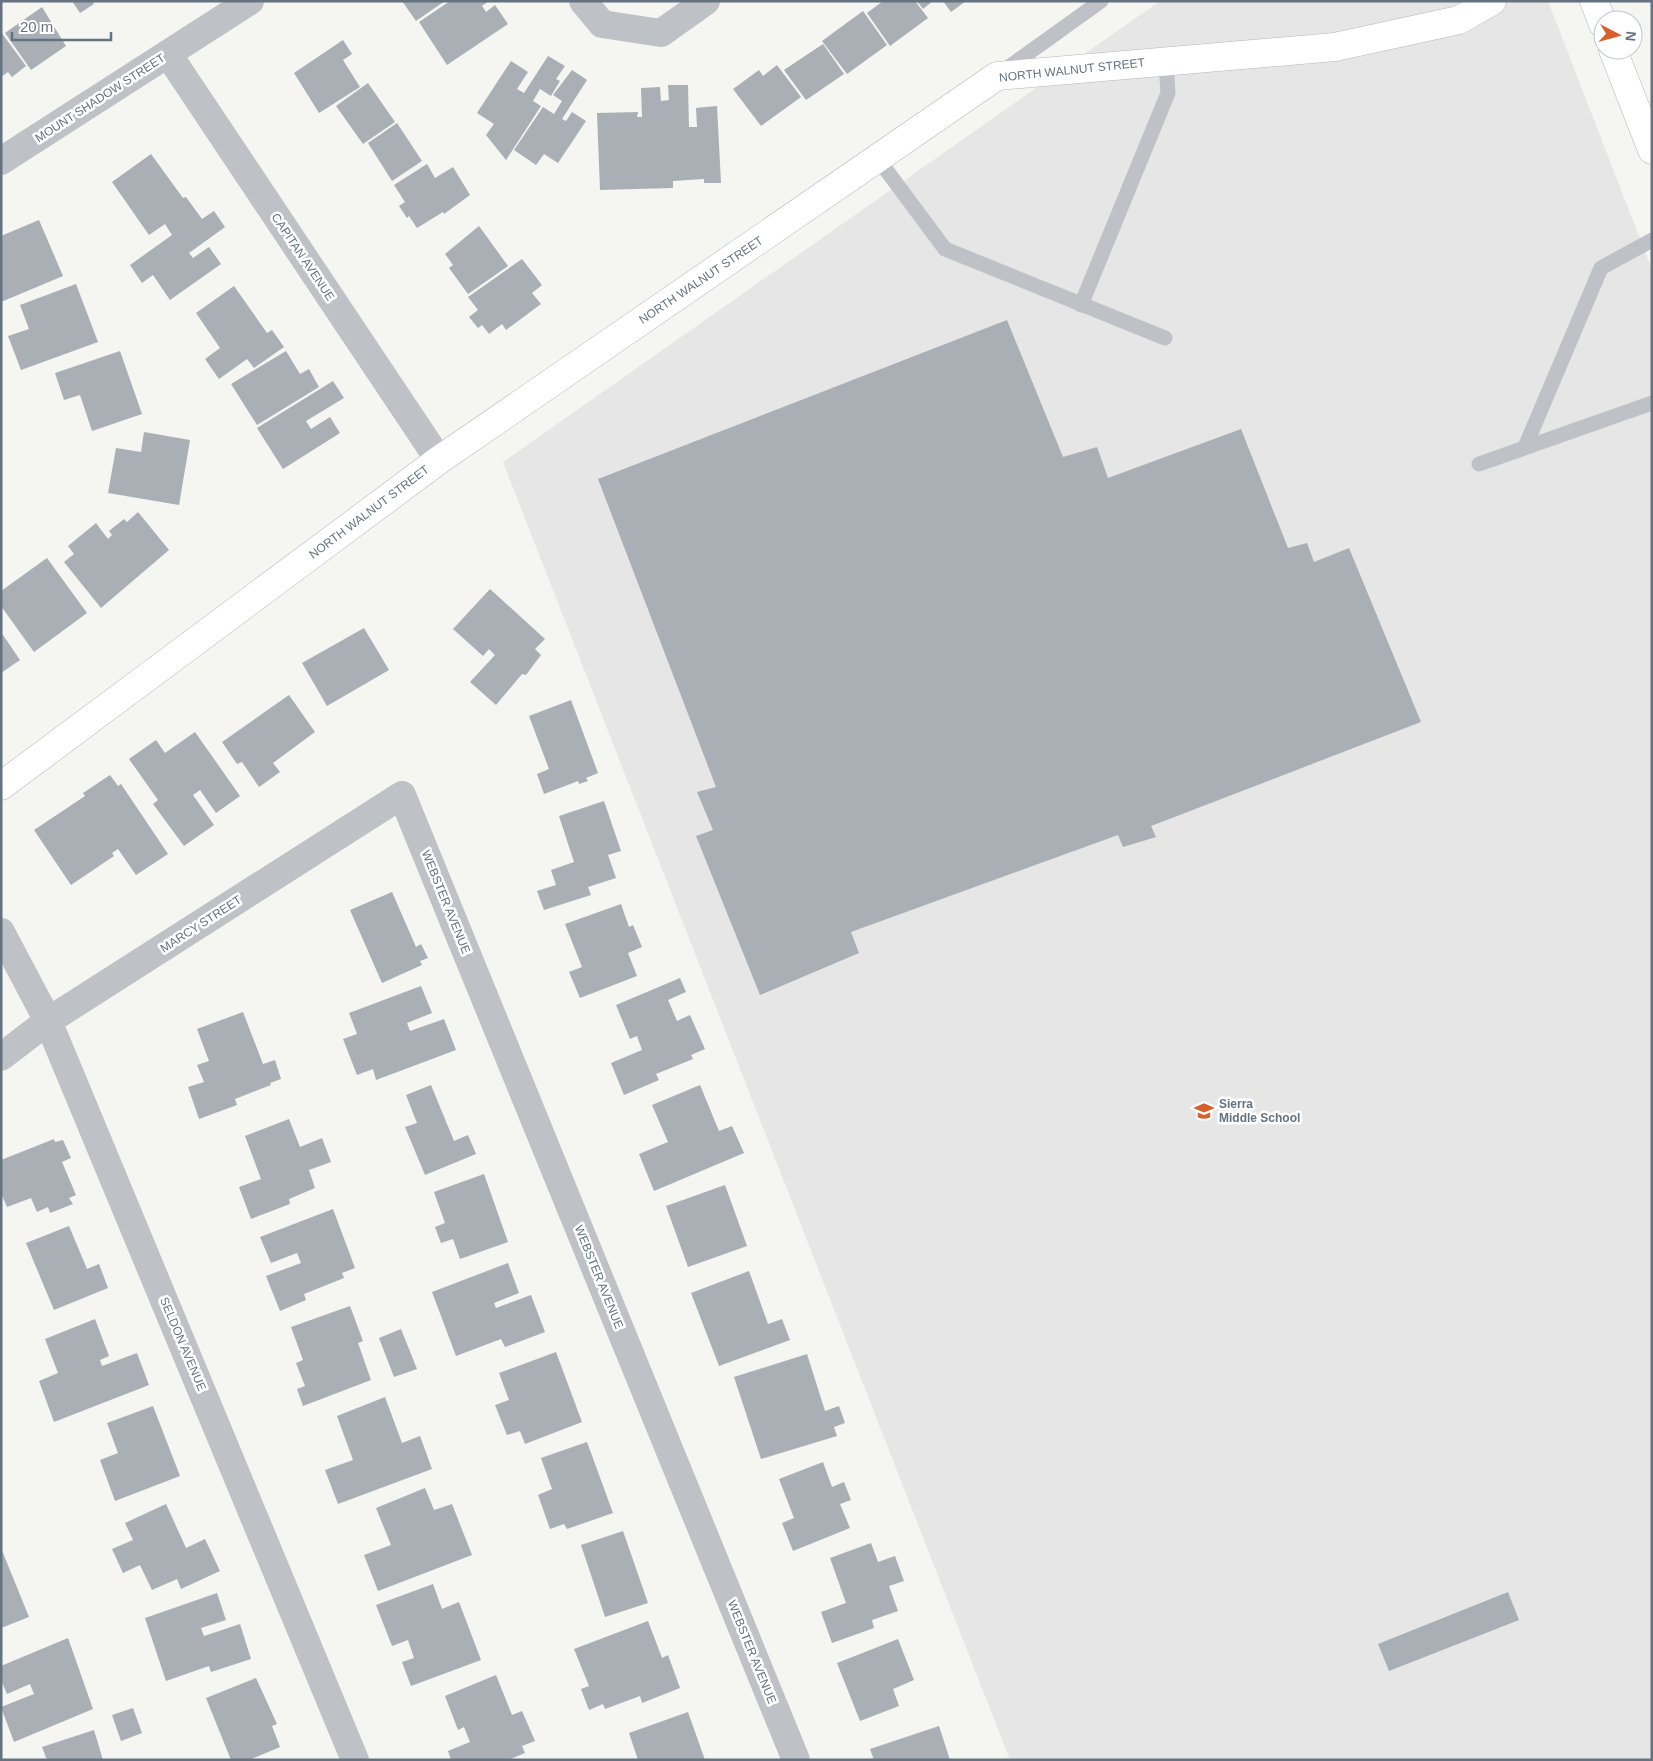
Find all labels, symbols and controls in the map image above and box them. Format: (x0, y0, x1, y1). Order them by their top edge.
scale bar (12, 10, 111, 42)
north arrow (1593, 10, 1643, 60)
text: 20 m (20, 18, 53, 35)
text: N (1622, 30, 1639, 42)
street label: MOUNT SHADOW STREET (33, 50, 168, 145)
street label: NORTH WALNUT STREET (998, 55, 1146, 85)
street label: CAPITAN AVENUE (269, 211, 337, 303)
street label: NORTH WALNUT STREET (636, 233, 766, 327)
street label: NORTH WALNUT STREET (306, 462, 432, 562)
street label: WEBSTER AVENUE (419, 848, 473, 956)
street label: MARCY STREET (158, 892, 245, 955)
place label: Sierra Middle School (1219, 1097, 1300, 1125)
school or university icon: Sierra Middle School (1193, 1100, 1215, 1122)
street label: WEBSTER AVENUE (572, 1223, 626, 1331)
street label: SELDON AVENUE (157, 1295, 209, 1393)
street label: WEBSTER AVENUE (725, 1598, 779, 1706)

